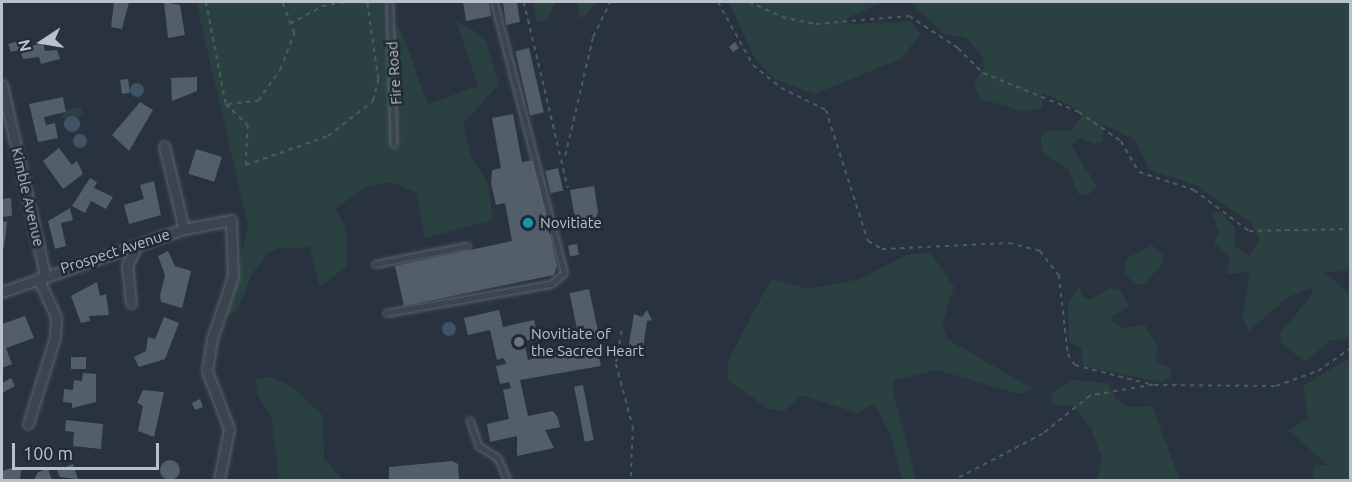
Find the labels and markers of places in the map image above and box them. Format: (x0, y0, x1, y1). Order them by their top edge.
place label: Novitiate (540, 214, 602, 232)
marker: Novitiate (521, 216, 535, 230)
place label: Novitiate of the Sacred Heart (531, 324, 644, 359)
marker: Novitiate of the Sacred Heart (512, 335, 526, 349)

